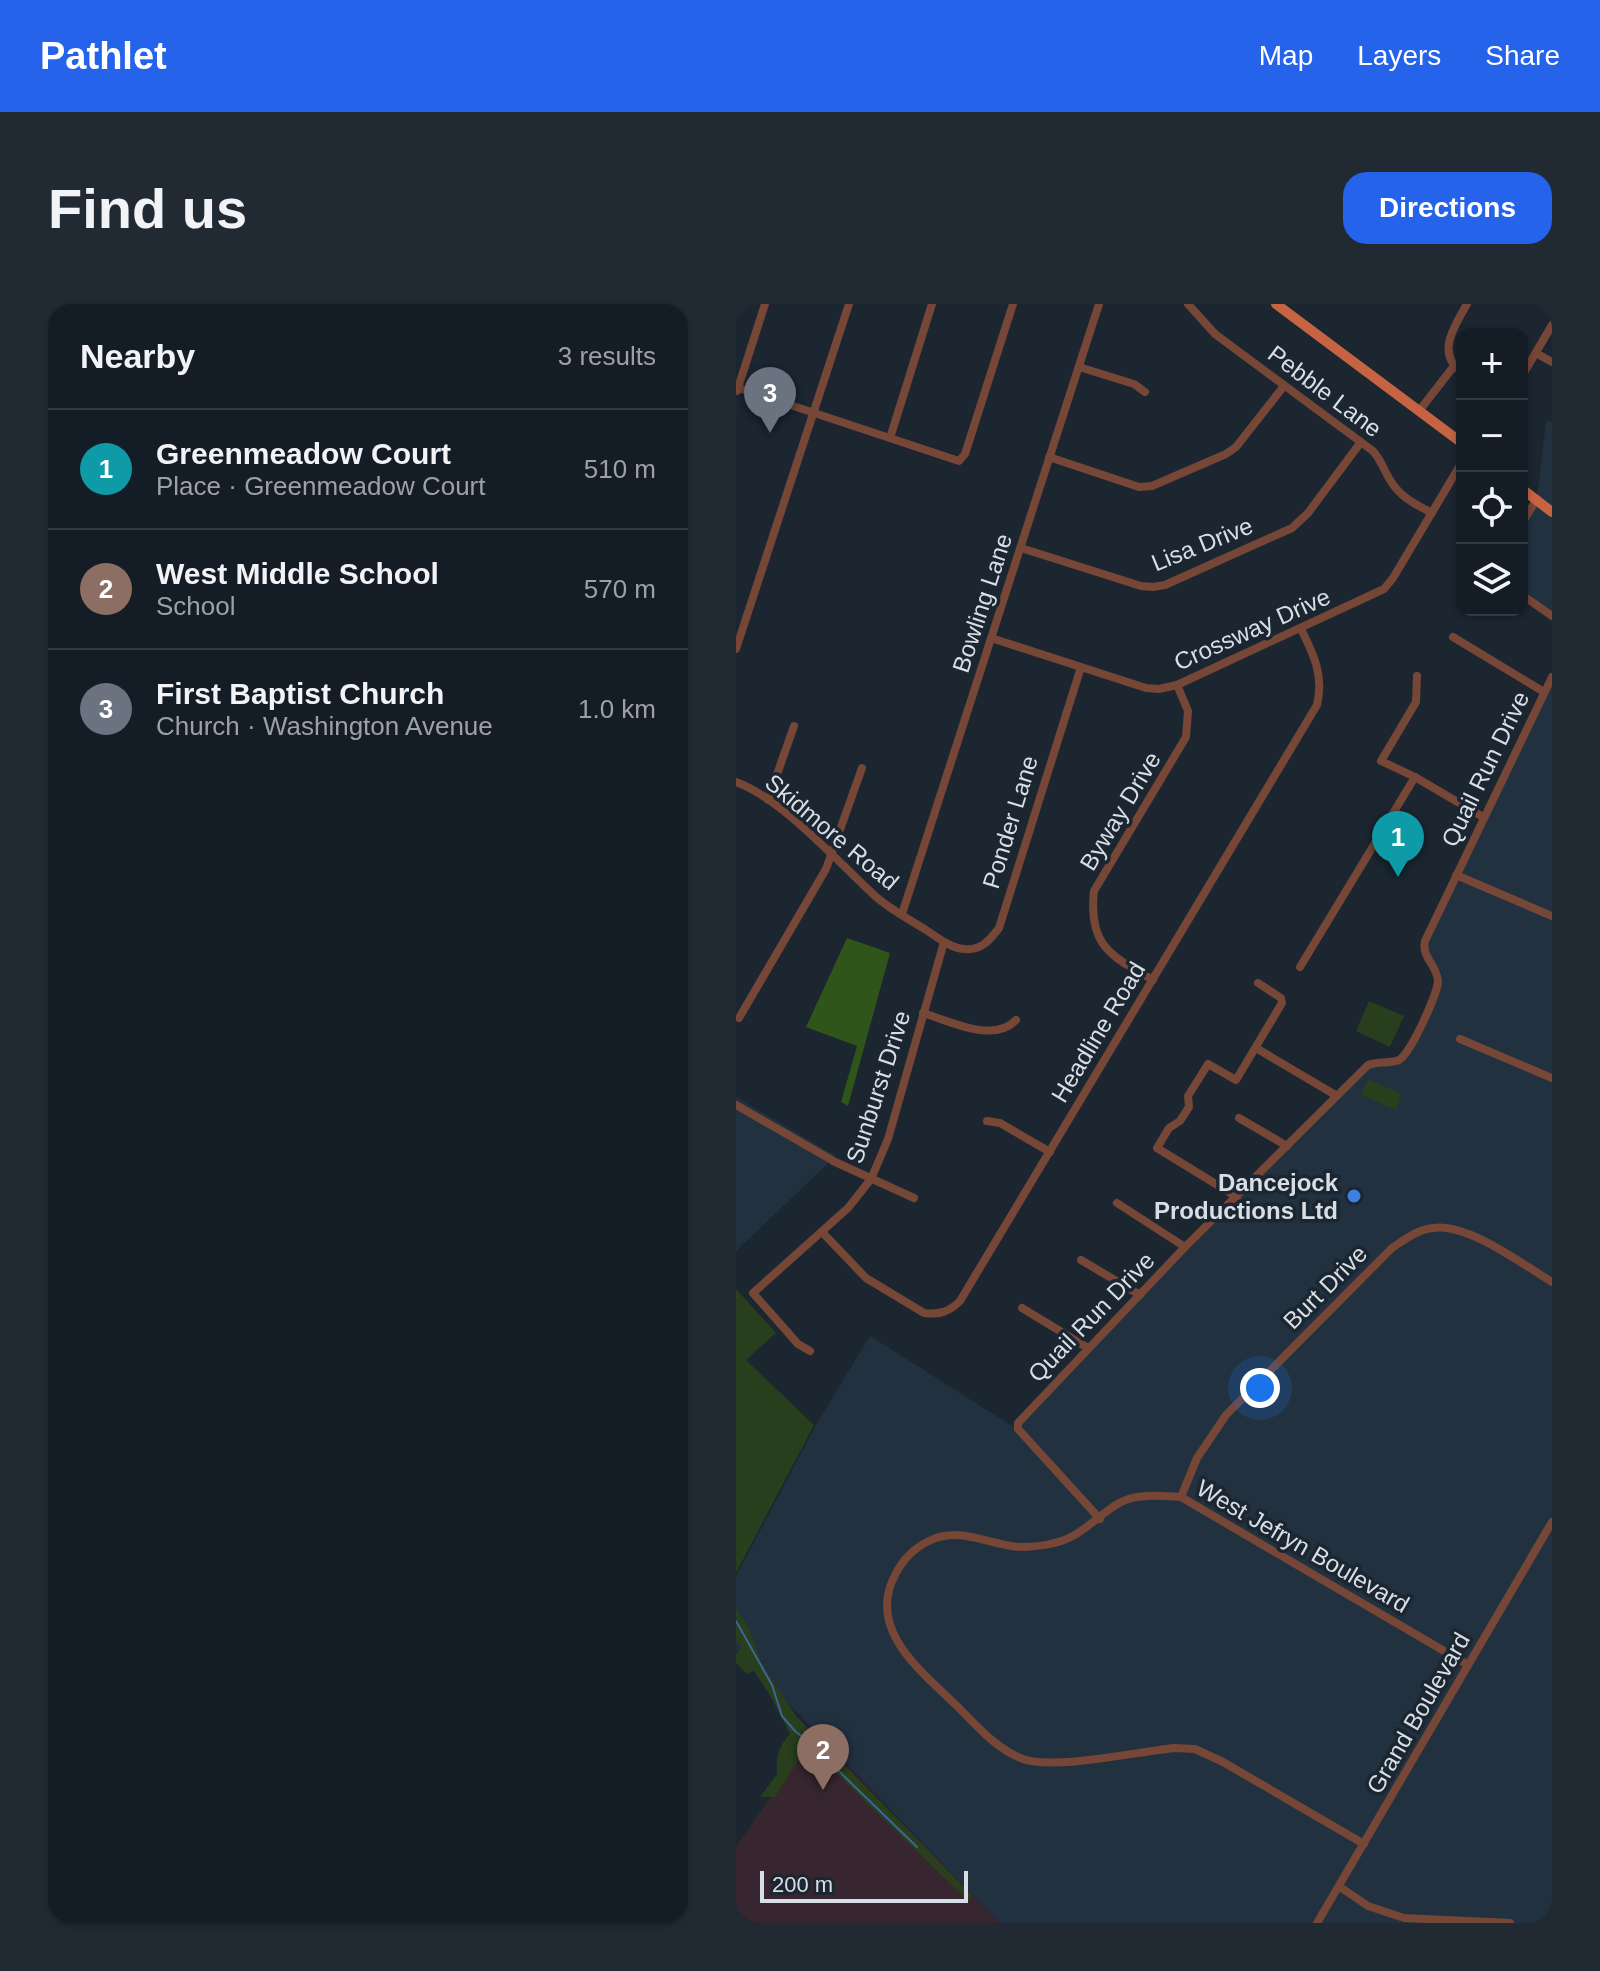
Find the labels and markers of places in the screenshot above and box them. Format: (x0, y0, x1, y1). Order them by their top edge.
pin: 3 (744, 367, 796, 433)
pin: 1 (1372, 811, 1424, 877)
place label: Dancejock Productions Ltd (1154, 1169, 1339, 1224)
marker: Dancejock Productions Ltd (1345, 1187, 1363, 1205)
pin: 2 (797, 1724, 849, 1790)

